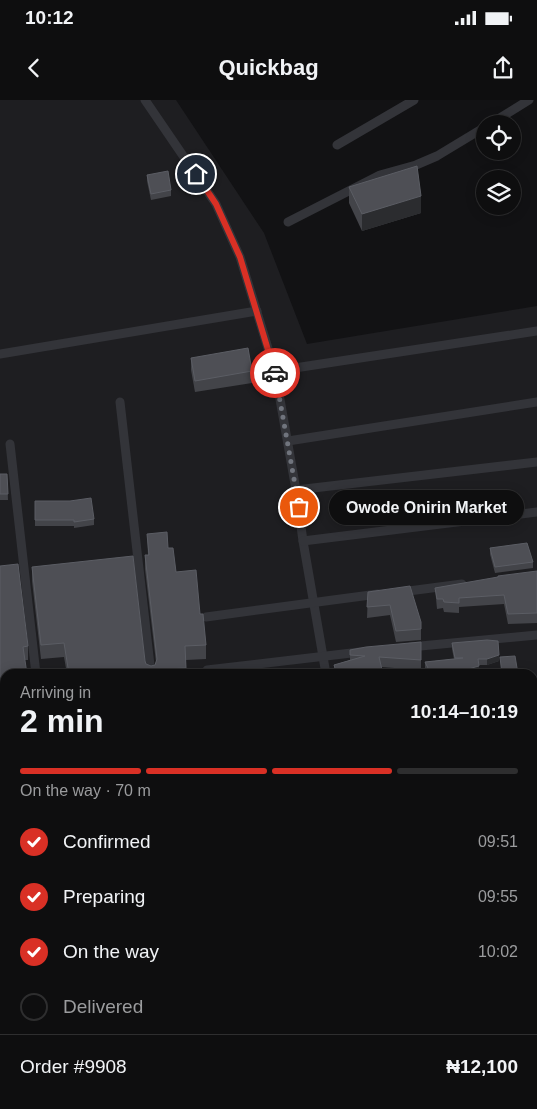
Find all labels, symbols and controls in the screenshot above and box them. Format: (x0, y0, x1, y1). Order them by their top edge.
text: 10:12 (25, 7, 74, 28)
icon: back (20, 54, 48, 82)
icon: share (489, 54, 517, 82)
text: Quickbag (218, 55, 319, 80)
map controls (476, 115, 521, 215)
button: locate (476, 115, 521, 160)
pin (175, 153, 217, 195)
icon: home (182, 160, 210, 188)
button: layers (476, 170, 521, 215)
courier (250, 348, 300, 398)
icon: car (261, 359, 289, 387)
pin (278, 486, 320, 528)
callout: Owode Onirin Market (329, 490, 524, 524)
icon: bag (285, 493, 313, 521)
text: Owode Onirin Market (346, 499, 507, 516)
text: Arriving in (20, 684, 91, 701)
text: 10:14–10:19 (410, 701, 518, 722)
text: 2 min (20, 703, 104, 739)
text: On the way · 70 m (20, 782, 151, 799)
icon: check (20, 828, 48, 856)
text: Confirmed (63, 831, 151, 852)
text: 09:51 (478, 833, 518, 850)
icon: check (20, 883, 48, 911)
text: Preparing (63, 886, 145, 907)
text: 09:55 (478, 888, 518, 905)
icon: check (20, 938, 48, 966)
text: On the way (63, 941, 159, 962)
text: 10:02 (478, 943, 518, 960)
text: Delivered (63, 996, 143, 1017)
text: Order #9908 (20, 1056, 127, 1077)
text: ₦12,100 (446, 1056, 518, 1077)

